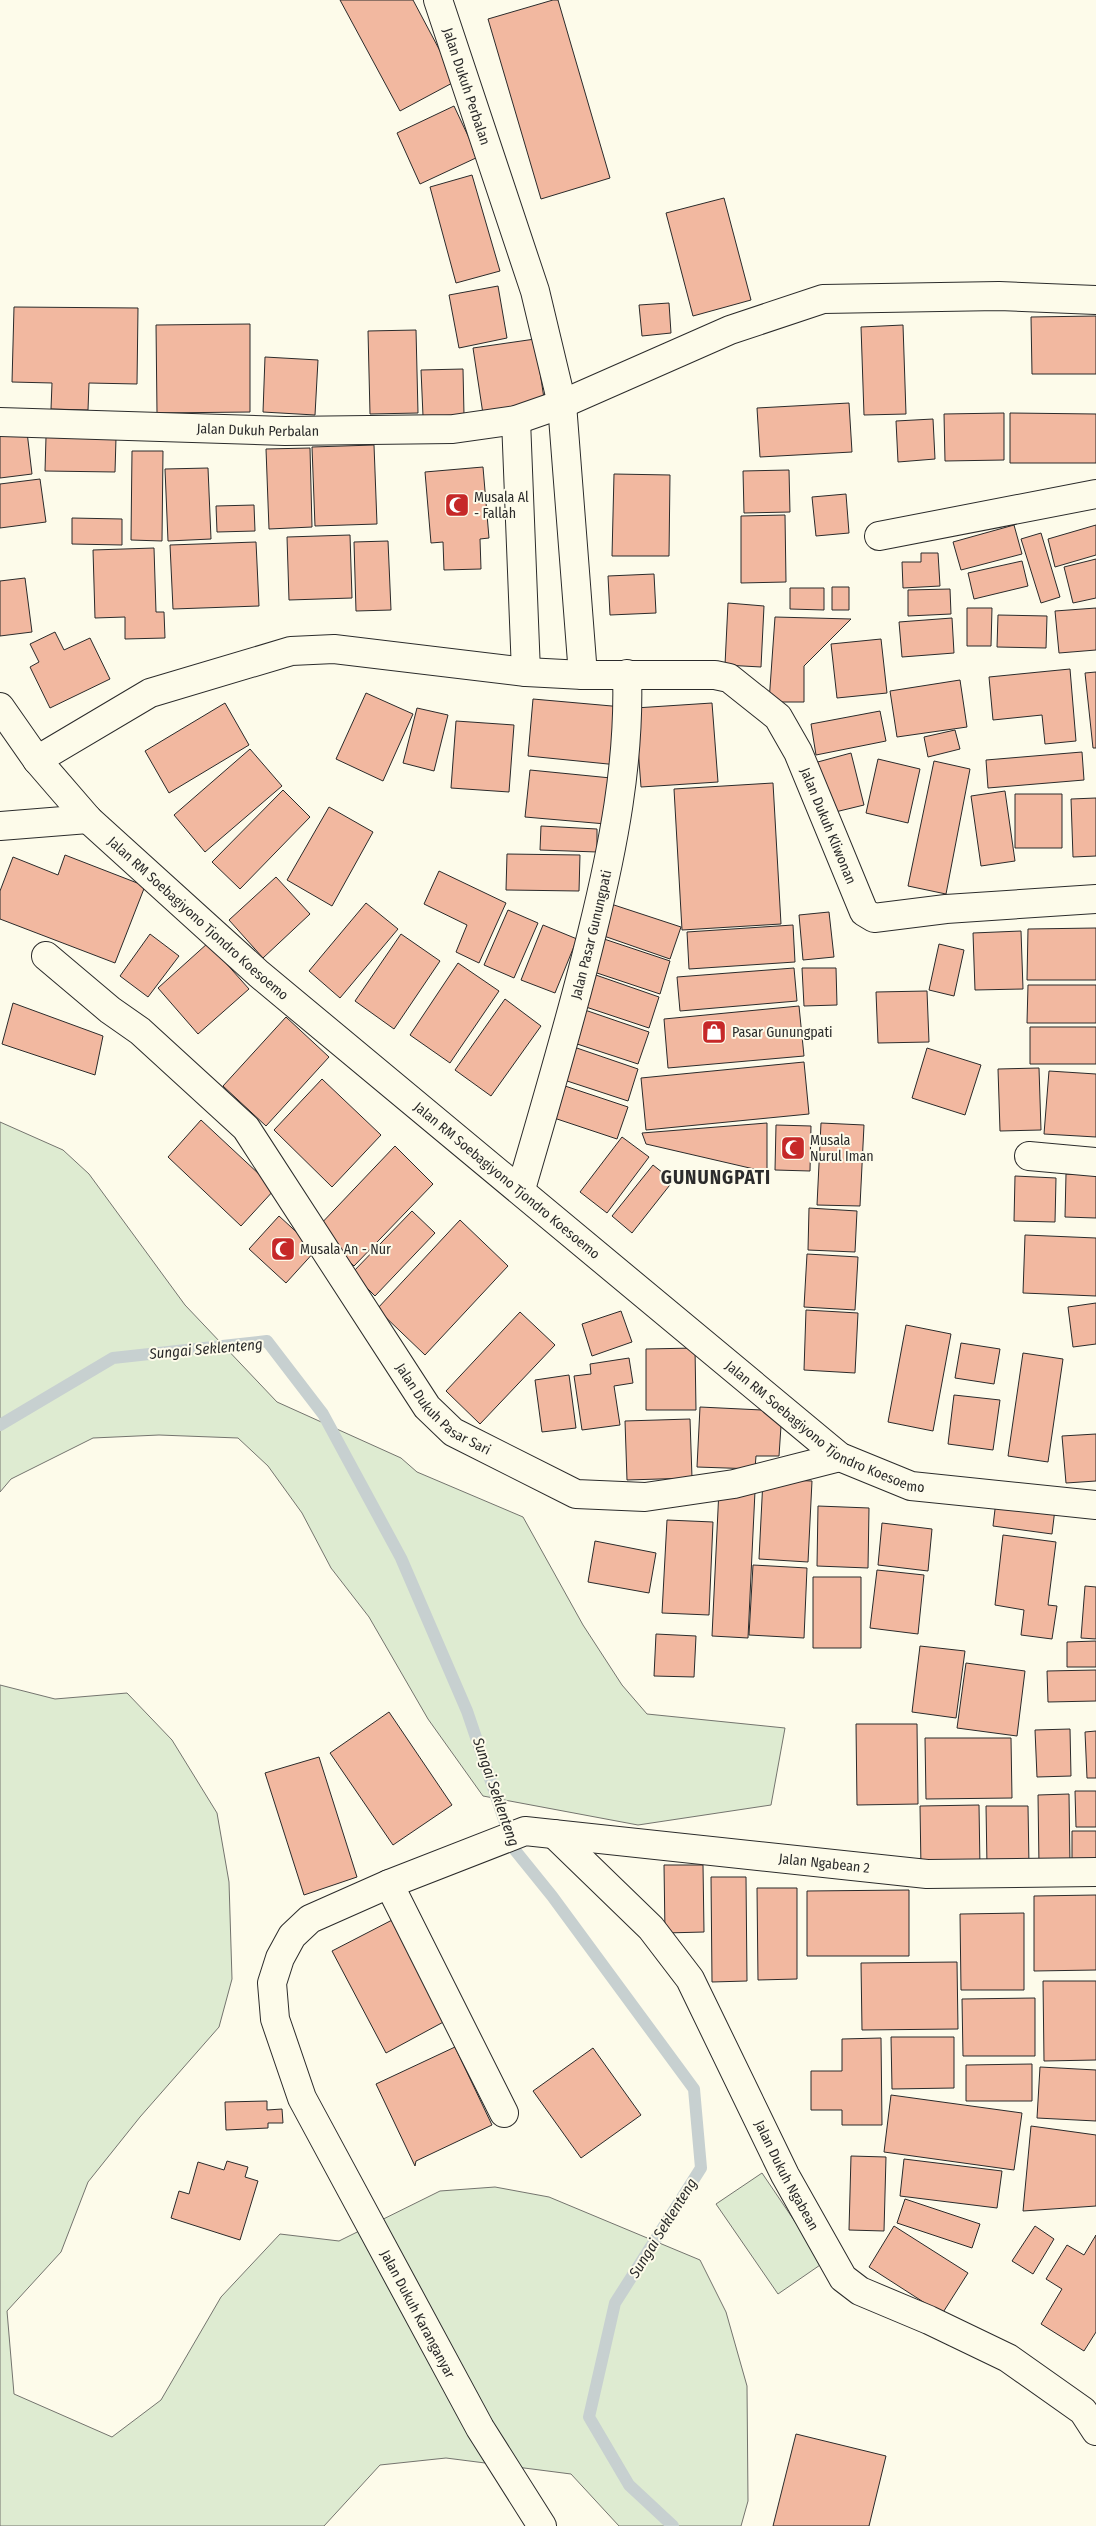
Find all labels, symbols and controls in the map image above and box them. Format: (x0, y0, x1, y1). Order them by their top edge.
street label: Jalan Dukuh Perbalan (439, 26, 494, 147)
street label: Jalan Dukuh Perbalan (196, 420, 319, 440)
place label: Musala Al - Fallah (474, 489, 529, 522)
mosque icon: Musala Al - Fallah (444, 492, 470, 518)
street label: Jalan Dukuh Kliwonan (796, 765, 860, 887)
street label: Jalan RM Soebagiyono Tjondro Koesoemo (104, 833, 292, 1004)
street label: Jalan Pasar Gunungpati (567, 868, 615, 1001)
shop icon: Pasar Gunungpati (701, 1019, 727, 1045)
place label: Pasar Gunungpati (732, 1024, 833, 1041)
street label: Jalan RM Soebagiyono Tjondro Koesoemo (410, 1098, 603, 1263)
place label: Musala Nurul Iman (810, 1132, 874, 1165)
mosque icon: Musala Nurul Iman (780, 1135, 806, 1161)
district label: GUNUNGPATI (661, 1166, 771, 1189)
mosque icon: Musala An - Nur (270, 1236, 296, 1262)
place label: Musala An - Nur (300, 1241, 391, 1258)
water label: Sungai Seklenteng (148, 1335, 264, 1363)
street label: Jalan RM Soebagiyono Tjondro Koesoemo (722, 1357, 925, 1496)
street label: Jalan Dukuh Pasar Sari (392, 1360, 494, 1459)
water label: Sungai Seklenteng (469, 1734, 523, 1849)
street label: Jalan Ngabean 2 (778, 1850, 871, 1877)
street label: Jalan Dukuh Ngabean (751, 2117, 822, 2233)
water label: Sungai Seklenteng (625, 2175, 701, 2282)
street label: Jalan Dukuh Karanganyar (377, 2247, 459, 2381)

